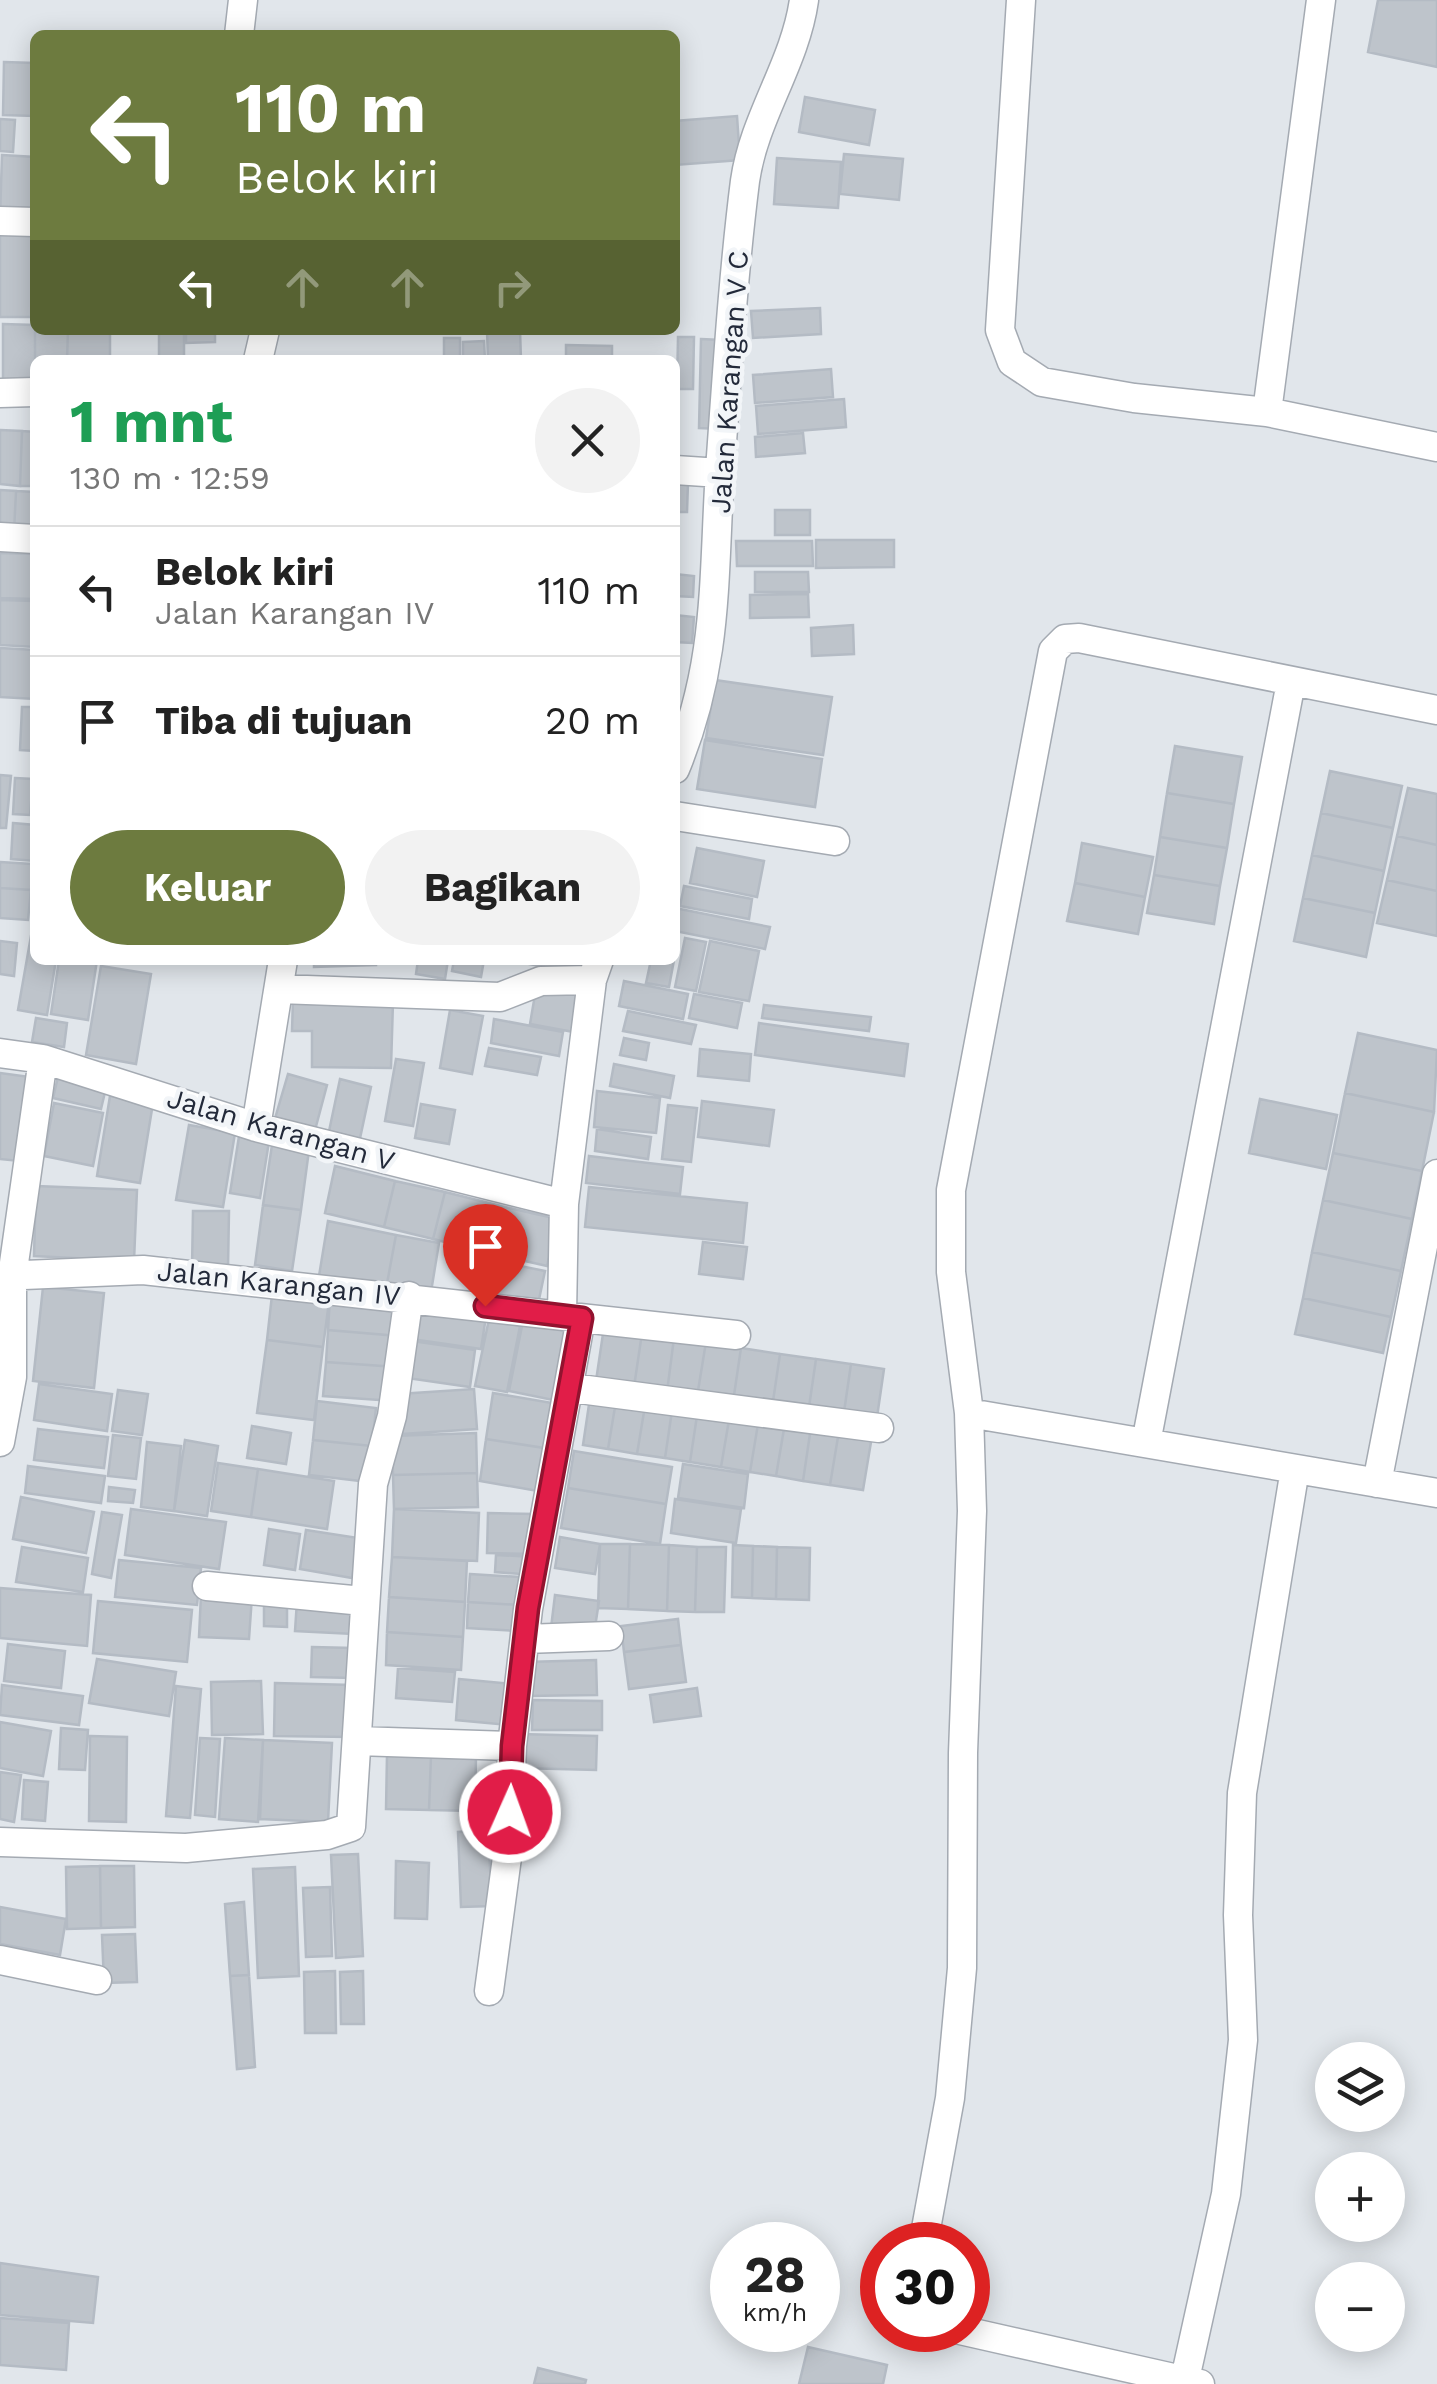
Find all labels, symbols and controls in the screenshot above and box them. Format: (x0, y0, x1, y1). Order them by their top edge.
text: 110 m (235, 67, 426, 149)
icon: left (70, 70, 200, 200)
text: Belok kiri (235, 151, 439, 204)
street label: Jalan Karangan V C (704, 250, 755, 514)
icon: left (170, 260, 225, 315)
icon: ahead (275, 260, 330, 315)
icon: ahead (380, 260, 435, 315)
icon: right (485, 260, 540, 315)
text: 1 mnt (70, 386, 233, 457)
button: close (535, 388, 640, 493)
text: 130 m · 12:59 (70, 459, 270, 497)
text: Belok kiri (155, 550, 334, 594)
icon: left (70, 564, 125, 619)
text: 110 m (538, 569, 640, 613)
text: Jalan Karangan IV (155, 594, 435, 632)
icon: arrive (70, 694, 125, 749)
text: Tiba di tujuan (155, 699, 412, 743)
text: 20 m (545, 699, 640, 743)
button: Keluar (70, 830, 345, 945)
button: Bagikan (365, 830, 640, 945)
street label: Jalan Karangan V (163, 1081, 399, 1178)
pin (443, 1204, 528, 1307)
icon: arrive (458, 1219, 513, 1274)
street label: Jalan Karangan IV (156, 1254, 402, 1313)
position arrow (458, 1760, 562, 1864)
map controls (1315, 2042, 1405, 2352)
button: layers (1315, 2042, 1405, 2132)
button: + (1315, 2152, 1405, 2242)
speed limit sign: 30 (860, 2222, 990, 2352)
text: 28 (744, 2245, 806, 2304)
button: − (1315, 2262, 1405, 2352)
text: km/h (743, 2298, 807, 2327)

